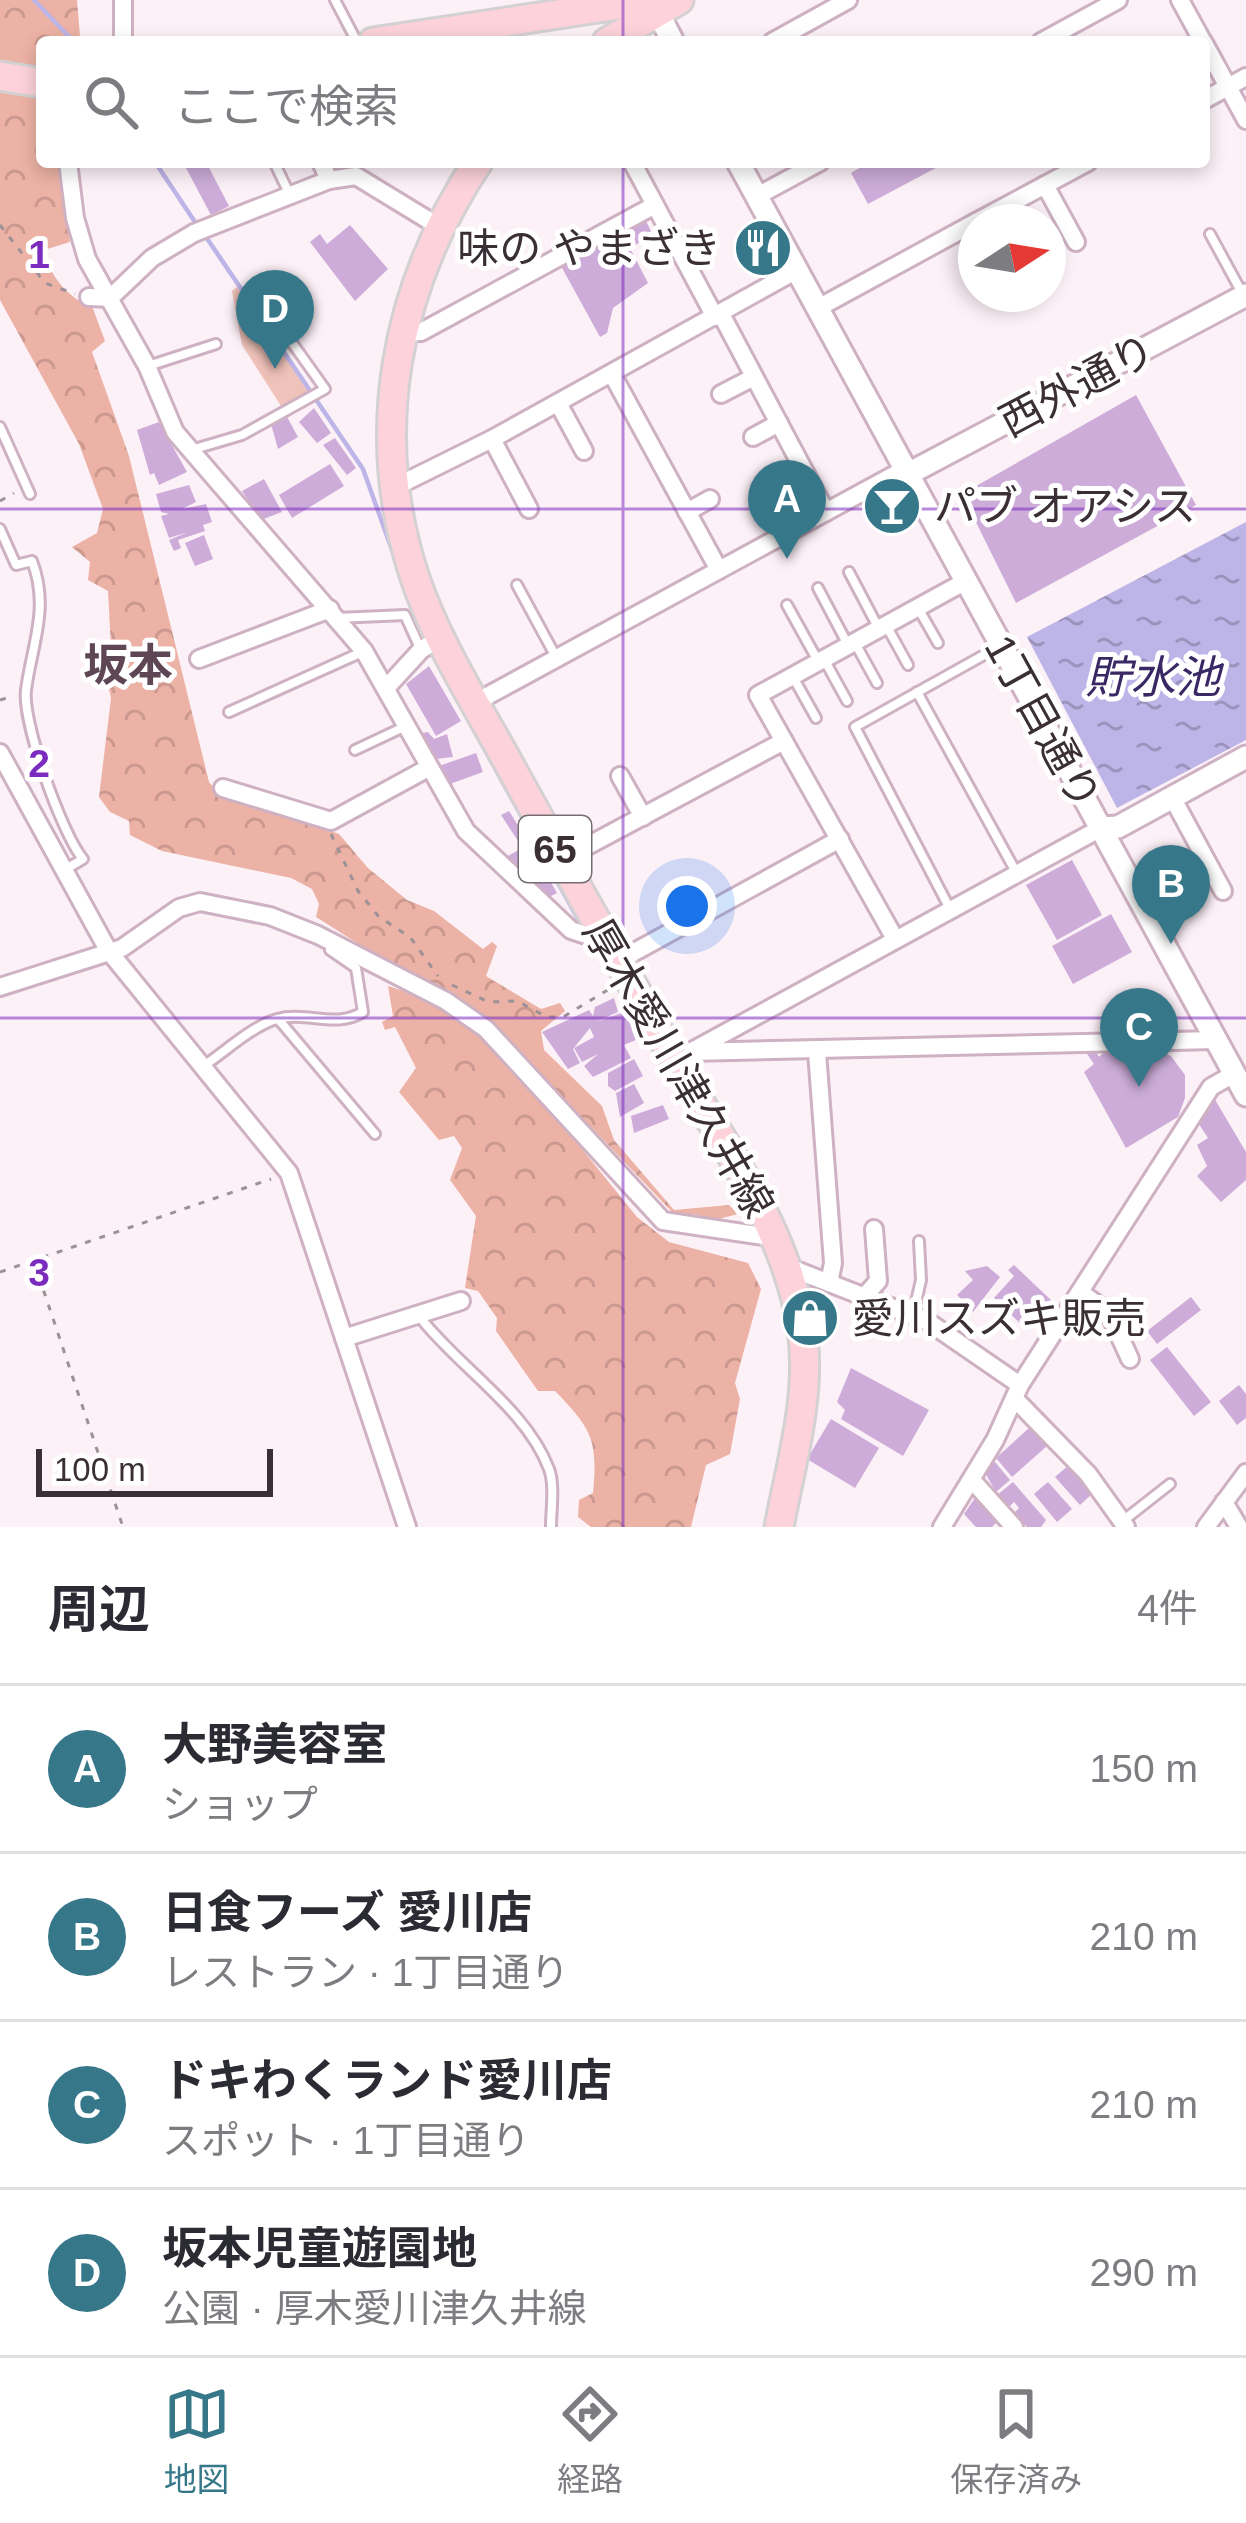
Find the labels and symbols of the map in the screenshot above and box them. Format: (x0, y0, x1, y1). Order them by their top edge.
north arrow (958, 204, 1066, 312)
restaurant icon: 味の やまざき (732, 217, 794, 279)
place label: 味の やまざき (457, 225, 721, 272)
text: 1 (28, 233, 50, 276)
pin: D (236, 270, 314, 369)
street label: 西外通り (992, 325, 1162, 446)
pin: A (748, 460, 826, 559)
bar icon: パブ オアシス (861, 475, 923, 537)
place label: パブ オアシス (934, 483, 1196, 530)
street label: 1丁目通り (976, 627, 1110, 817)
district label: 坂本 (83, 640, 173, 691)
water label: 貯水池 (1085, 652, 1224, 703)
text: 2 (28, 742, 50, 785)
road number: 65 (519, 816, 591, 882)
pin: B (1132, 845, 1210, 944)
your location (657, 876, 717, 936)
street label: 厚木愛川津久井線 (574, 911, 783, 1225)
pin: C (1100, 988, 1178, 1087)
text: 3 (28, 1251, 50, 1294)
shop icon: 愛川スズキ販売 (779, 1287, 841, 1349)
place label: 愛川スズキ販売 (852, 1295, 1146, 1342)
scale bar (36, 1443, 273, 1496)

